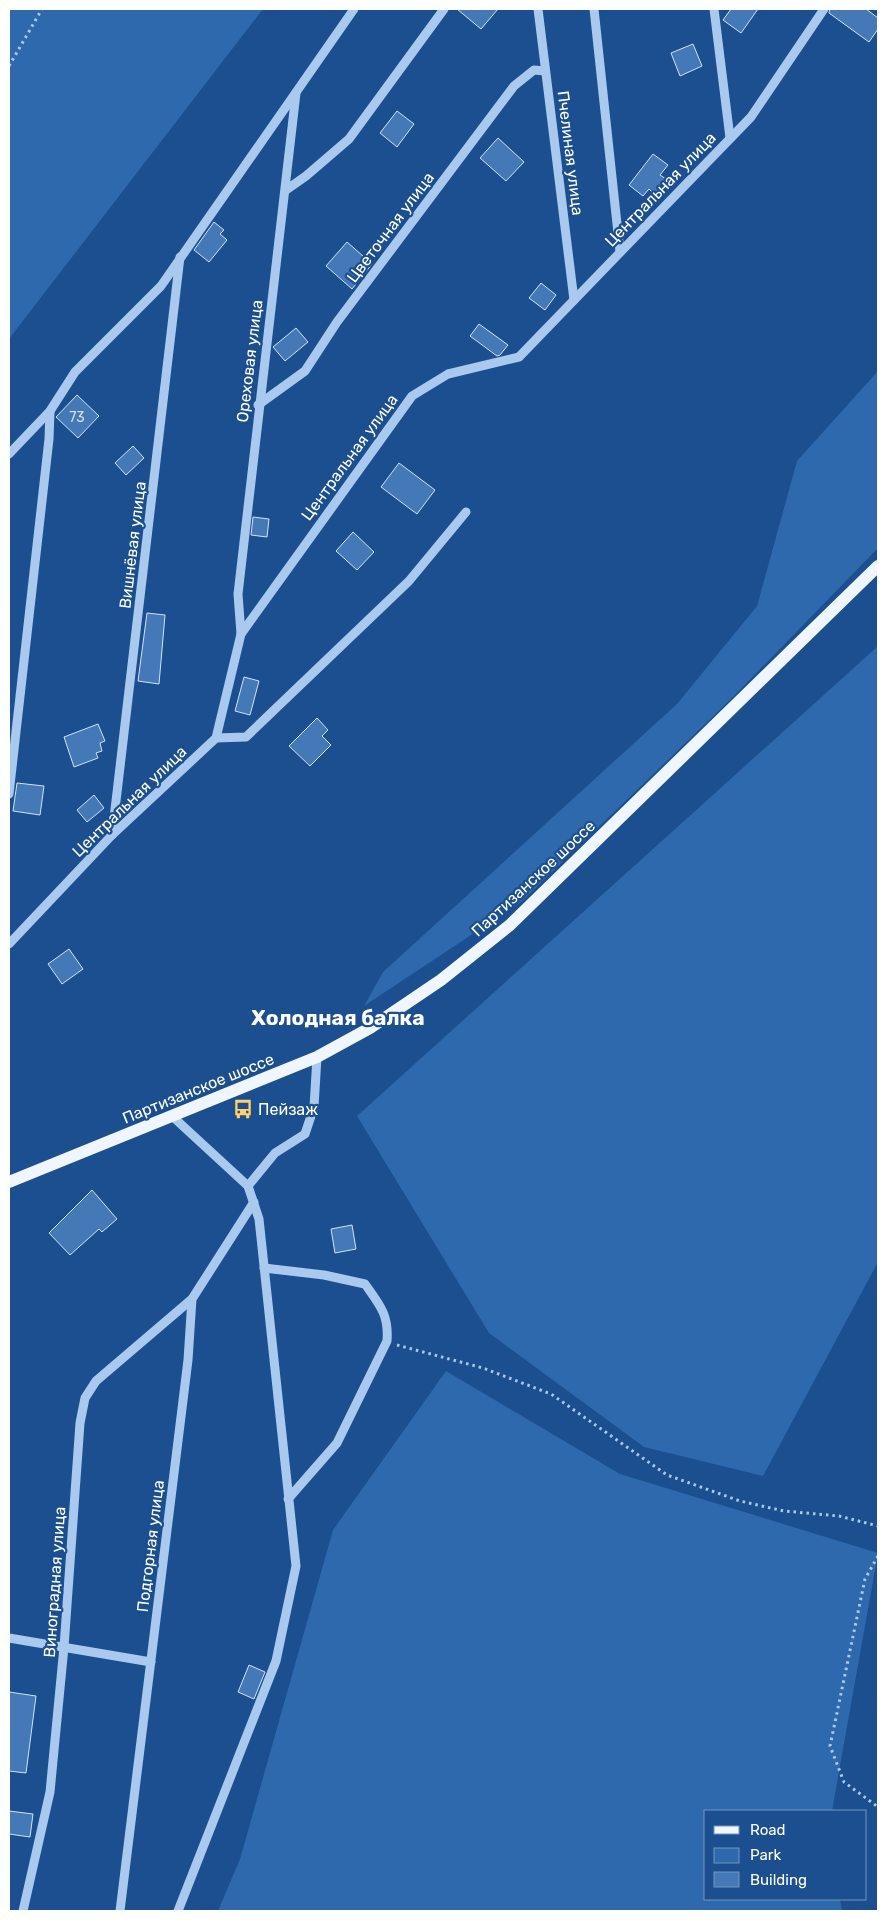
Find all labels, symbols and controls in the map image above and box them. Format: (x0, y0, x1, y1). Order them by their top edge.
street label: Пчелиная улица (553, 90, 588, 216)
street label: Центральная улица (601, 128, 720, 250)
street label: Цветочная улица (343, 168, 438, 286)
street label: Ореховая улица (233, 299, 266, 424)
street label: Центральная улица (297, 390, 402, 524)
house number: 73 (69, 409, 85, 426)
street label: Вишнёвая улица (115, 480, 150, 610)
street label: Центральная улица (68, 742, 190, 861)
street label: Партизанское шоссе (468, 816, 599, 941)
district label: Холодная балка (251, 1005, 425, 1030)
street label: Партизанское шоссе (120, 1049, 277, 1128)
bus stop icon: Пейзаж (232, 1098, 254, 1120)
place label: Пейзаж (258, 1100, 318, 1119)
street label: Подгорная улица (133, 1479, 168, 1613)
street label: Виноградная улица (40, 1506, 69, 1658)
legend (704, 1810, 867, 1900)
text: Road (750, 1821, 786, 1839)
text: Park (750, 1846, 781, 1864)
text: Building (750, 1871, 807, 1889)

